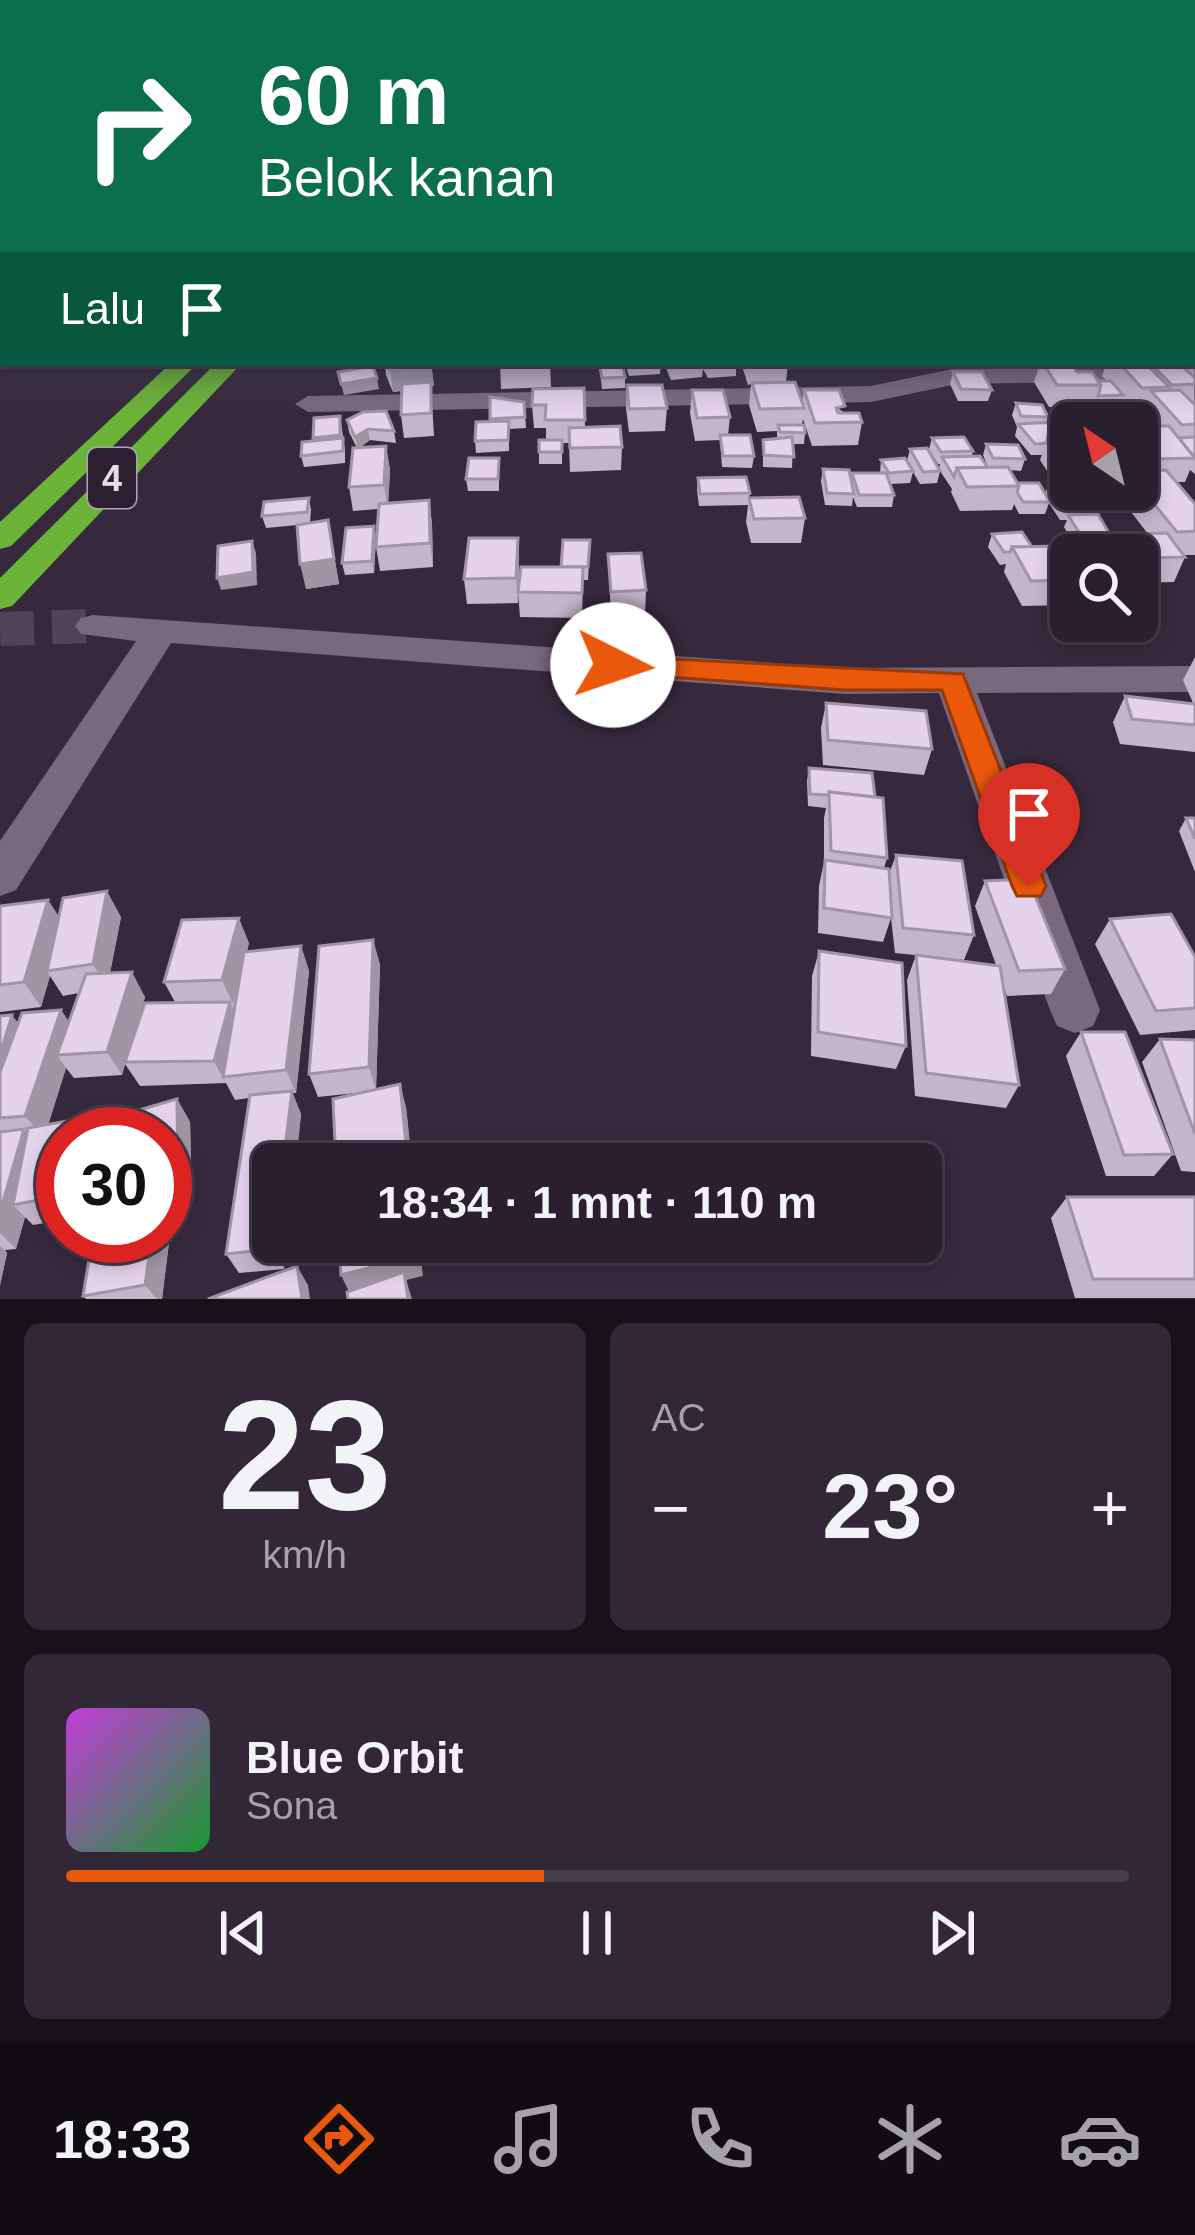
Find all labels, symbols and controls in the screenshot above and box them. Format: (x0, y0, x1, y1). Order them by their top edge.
icon: right (60, 48, 216, 204)
text: 60 m (258, 48, 449, 142)
text: Belok kanan (258, 147, 555, 207)
icon: arrive (169, 276, 235, 342)
text: Lalu (60, 283, 145, 334)
north arrow (1050, 402, 1158, 510)
map controls (1050, 402, 1158, 642)
road number: 4 (88, 448, 136, 508)
button: search (1050, 534, 1158, 642)
position arrow (550, 602, 676, 728)
pin (978, 763, 1080, 886)
icon: arrive (996, 781, 1062, 847)
speed limit sign: 30 (36, 1107, 192, 1263)
text: 18:34 · 1 mnt · 110 m (377, 1177, 817, 1228)
text: 23 (218, 1368, 392, 1542)
text: AC (652, 1396, 706, 1439)
text: 23° (822, 1457, 958, 1557)
text: − (652, 1471, 690, 1545)
text: + (1090, 1471, 1129, 1545)
text: km/h (262, 1533, 347, 1576)
text: Blue Orbit (246, 1732, 464, 1783)
text: Sona (246, 1784, 337, 1827)
icon: previous (210, 1900, 276, 1966)
icon: pause (564, 1900, 630, 1966)
icon: next (919, 1900, 985, 1966)
icon: directions (297, 2097, 381, 2181)
icon: music (487, 2097, 571, 2181)
icon: phone (678, 2097, 762, 2181)
icon: climate (868, 2097, 952, 2181)
icon: car (1058, 2097, 1142, 2181)
text: 18:33 (53, 2109, 191, 2169)

